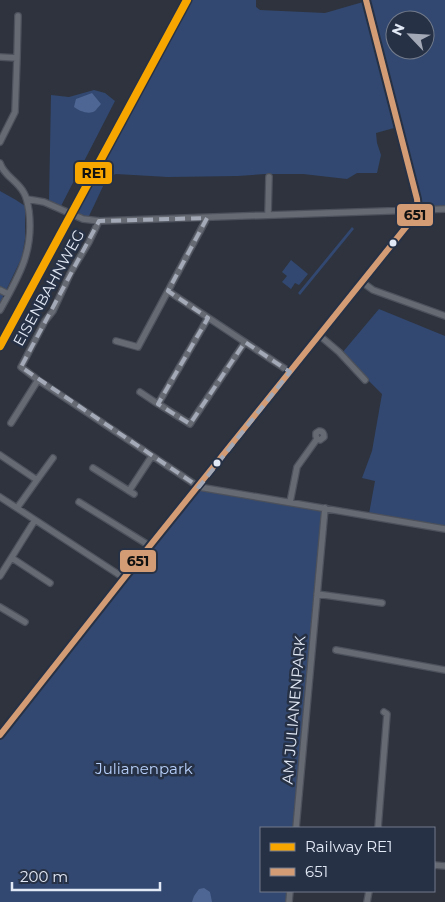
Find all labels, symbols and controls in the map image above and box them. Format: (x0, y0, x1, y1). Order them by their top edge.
north arrow (385, 10, 435, 60)
text: N (388, 21, 409, 38)
line badge: RE1 (74, 161, 113, 185)
text: RE1 (81, 164, 107, 182)
line badge: 651 (396, 203, 434, 227)
text: 651 (404, 206, 426, 224)
street label: EISENBAHNWEG (9, 226, 88, 349)
unlabelled marker (388, 238, 398, 248)
unlabelled marker (212, 458, 222, 468)
line badge: 651 (119, 549, 157, 573)
text: 651 (127, 552, 149, 570)
street label: AM JULIANENPARK (278, 634, 310, 785)
park label: Julianenpark (94, 759, 193, 778)
legend (260, 827, 435, 892)
text: Railway RE1 (305, 837, 393, 856)
scale bar (12, 860, 160, 892)
text: 651 (305, 862, 328, 881)
text: 200 m (20, 867, 68, 886)

